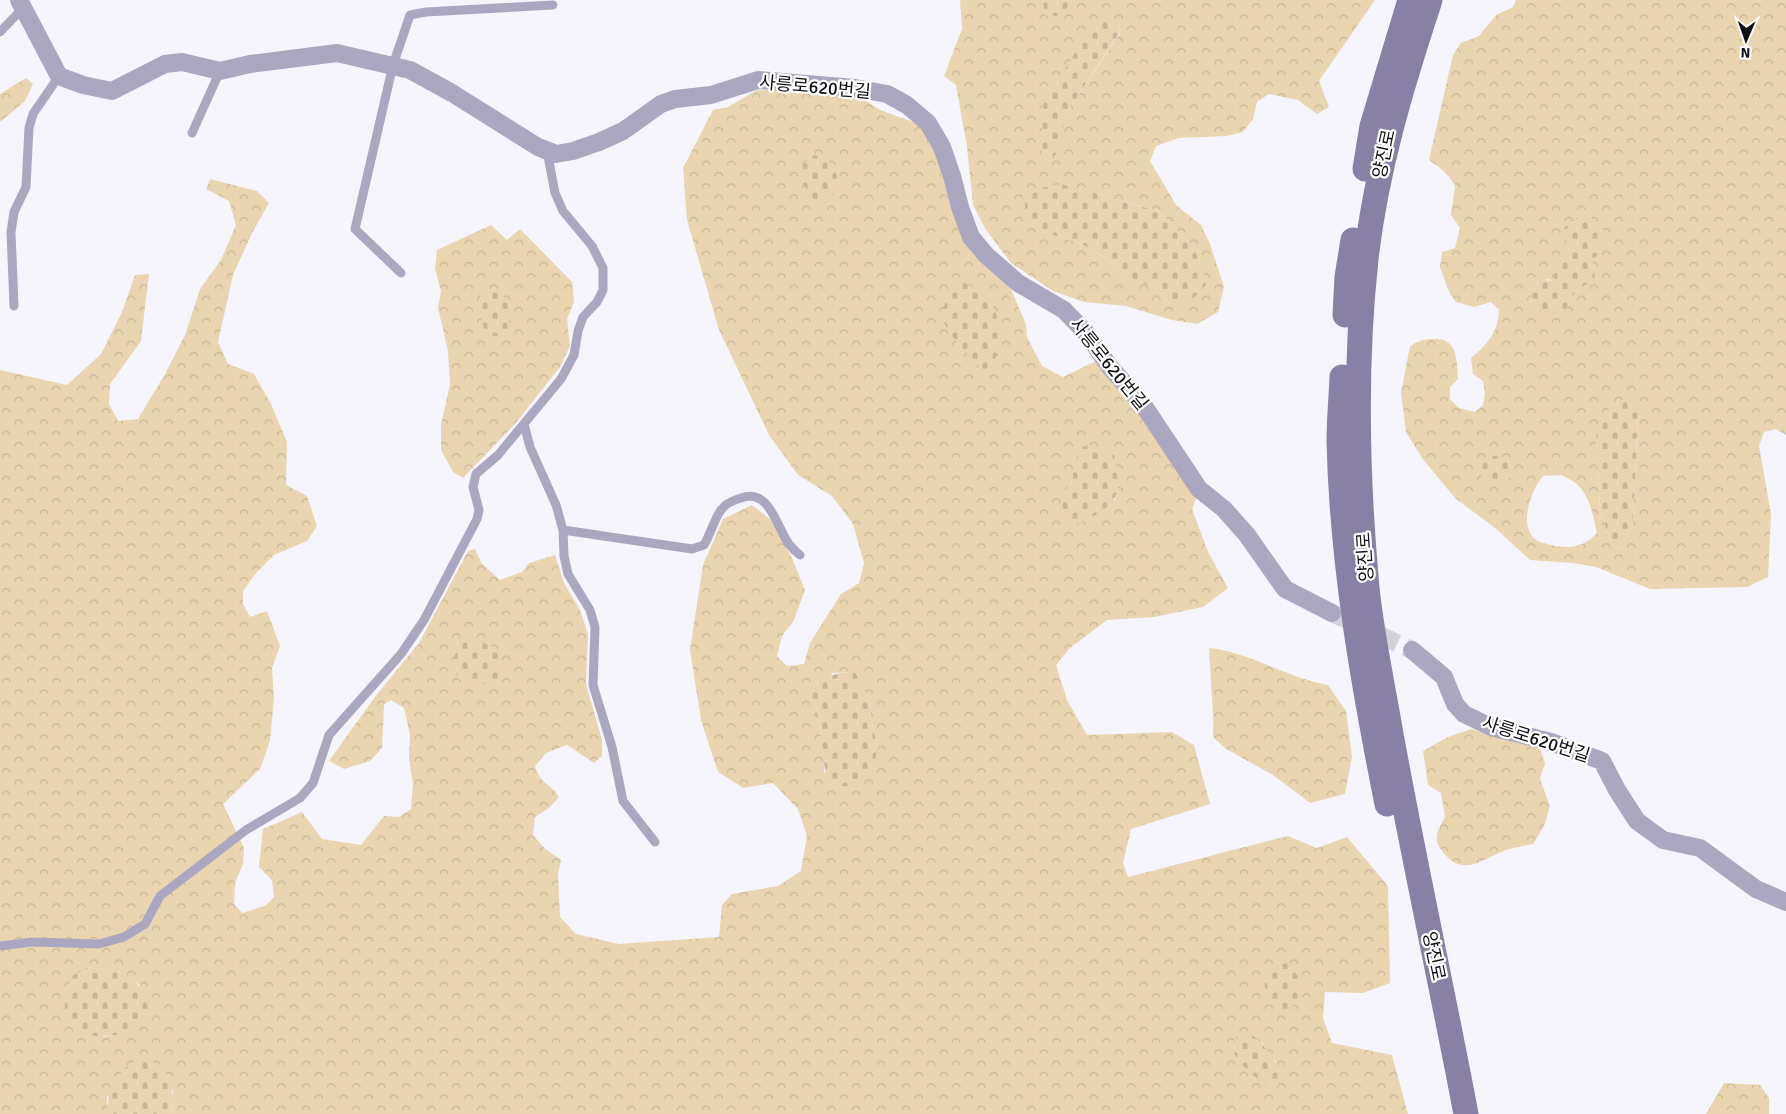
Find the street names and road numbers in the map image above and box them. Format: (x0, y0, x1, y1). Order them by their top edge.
street label: 사릉로620번길 (758, 71, 872, 103)
street label: 양진로 (1368, 127, 1400, 181)
street label: 사릉로620번길 (1065, 314, 1153, 414)
street label: 양진로 (1352, 531, 1378, 583)
street label: 사릉로620번길 (1479, 711, 1593, 767)
street label: 양진로 (1418, 929, 1450, 983)

